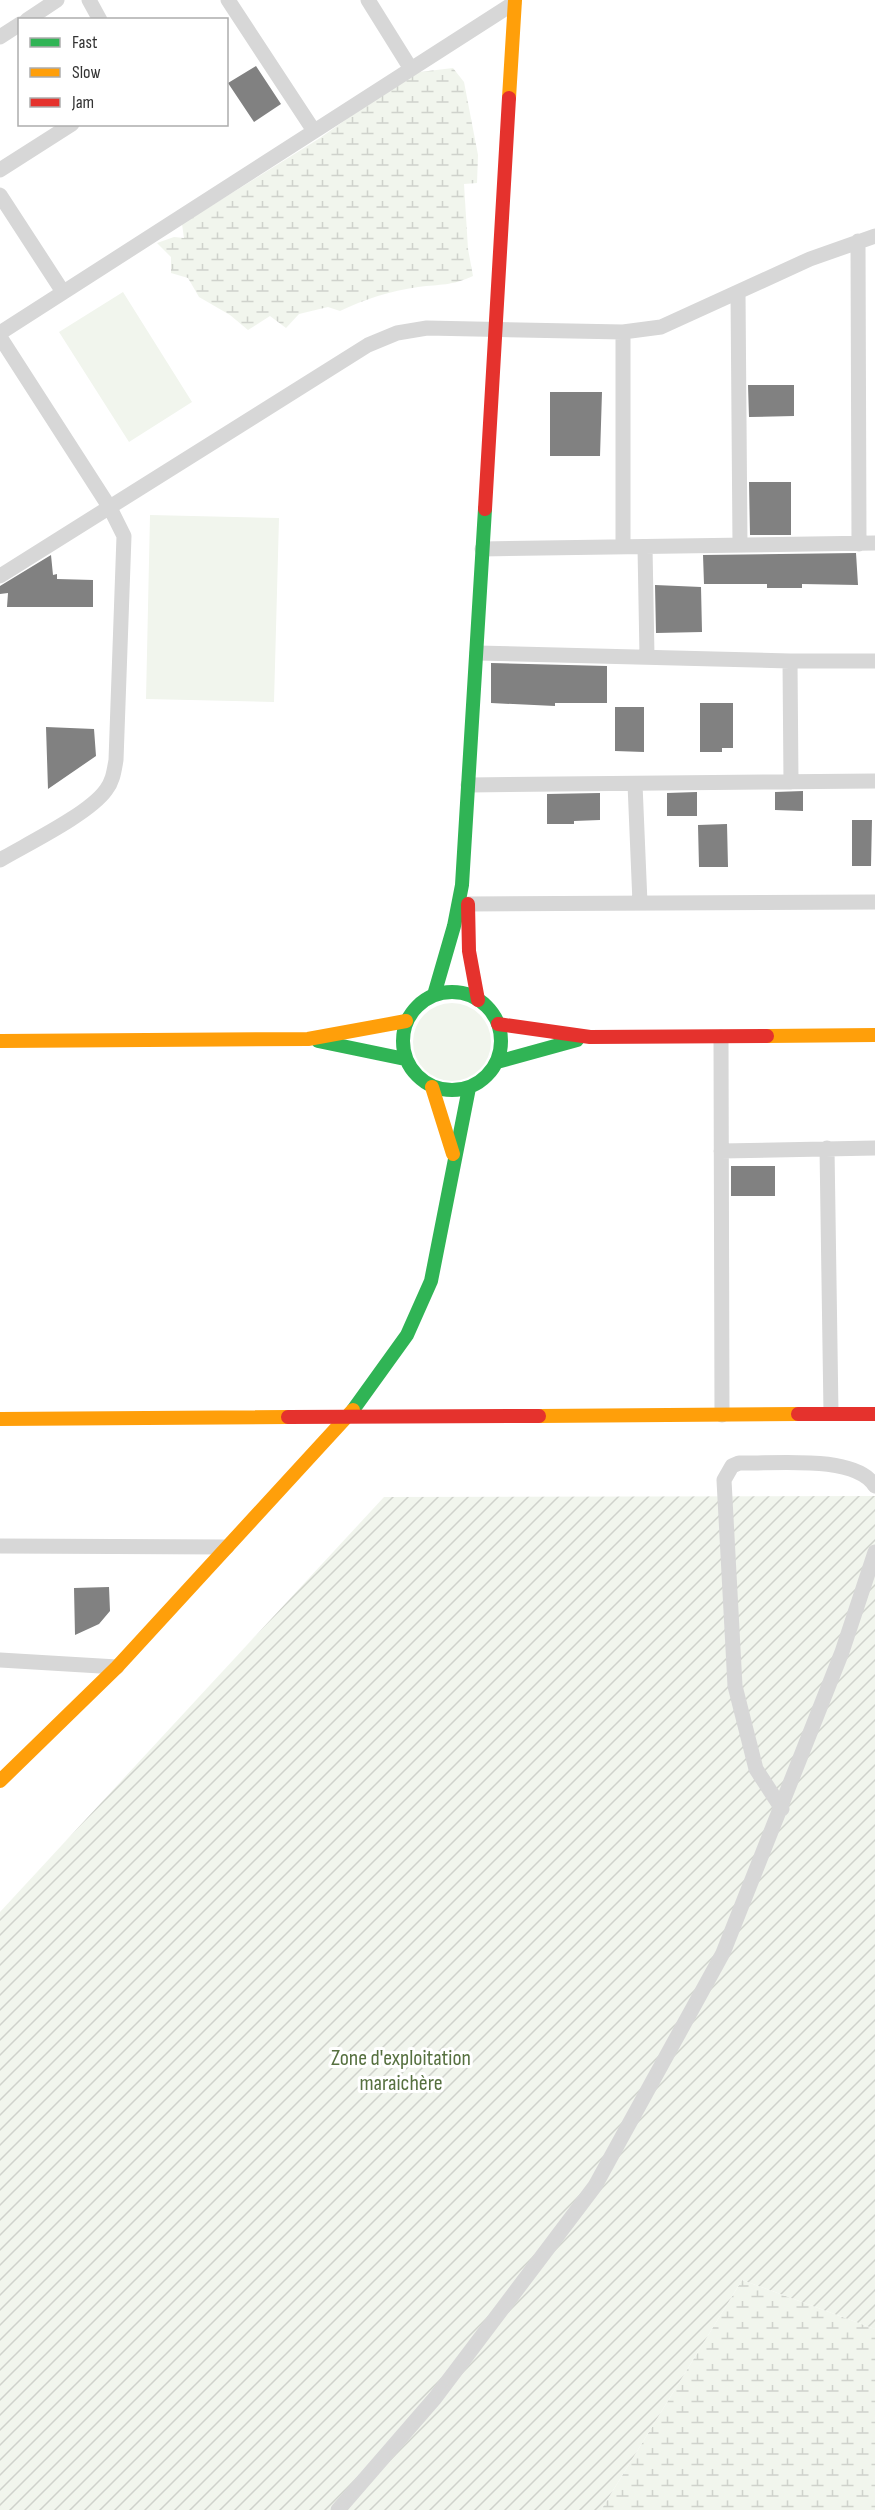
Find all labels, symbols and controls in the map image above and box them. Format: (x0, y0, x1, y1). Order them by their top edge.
legend (18, 18, 228, 126)
text: Fast (72, 32, 98, 53)
text: Slow (72, 62, 101, 83)
text: Jam (71, 92, 94, 113)
park label: Zone d'exploitation maraichère (331, 2045, 471, 2097)

